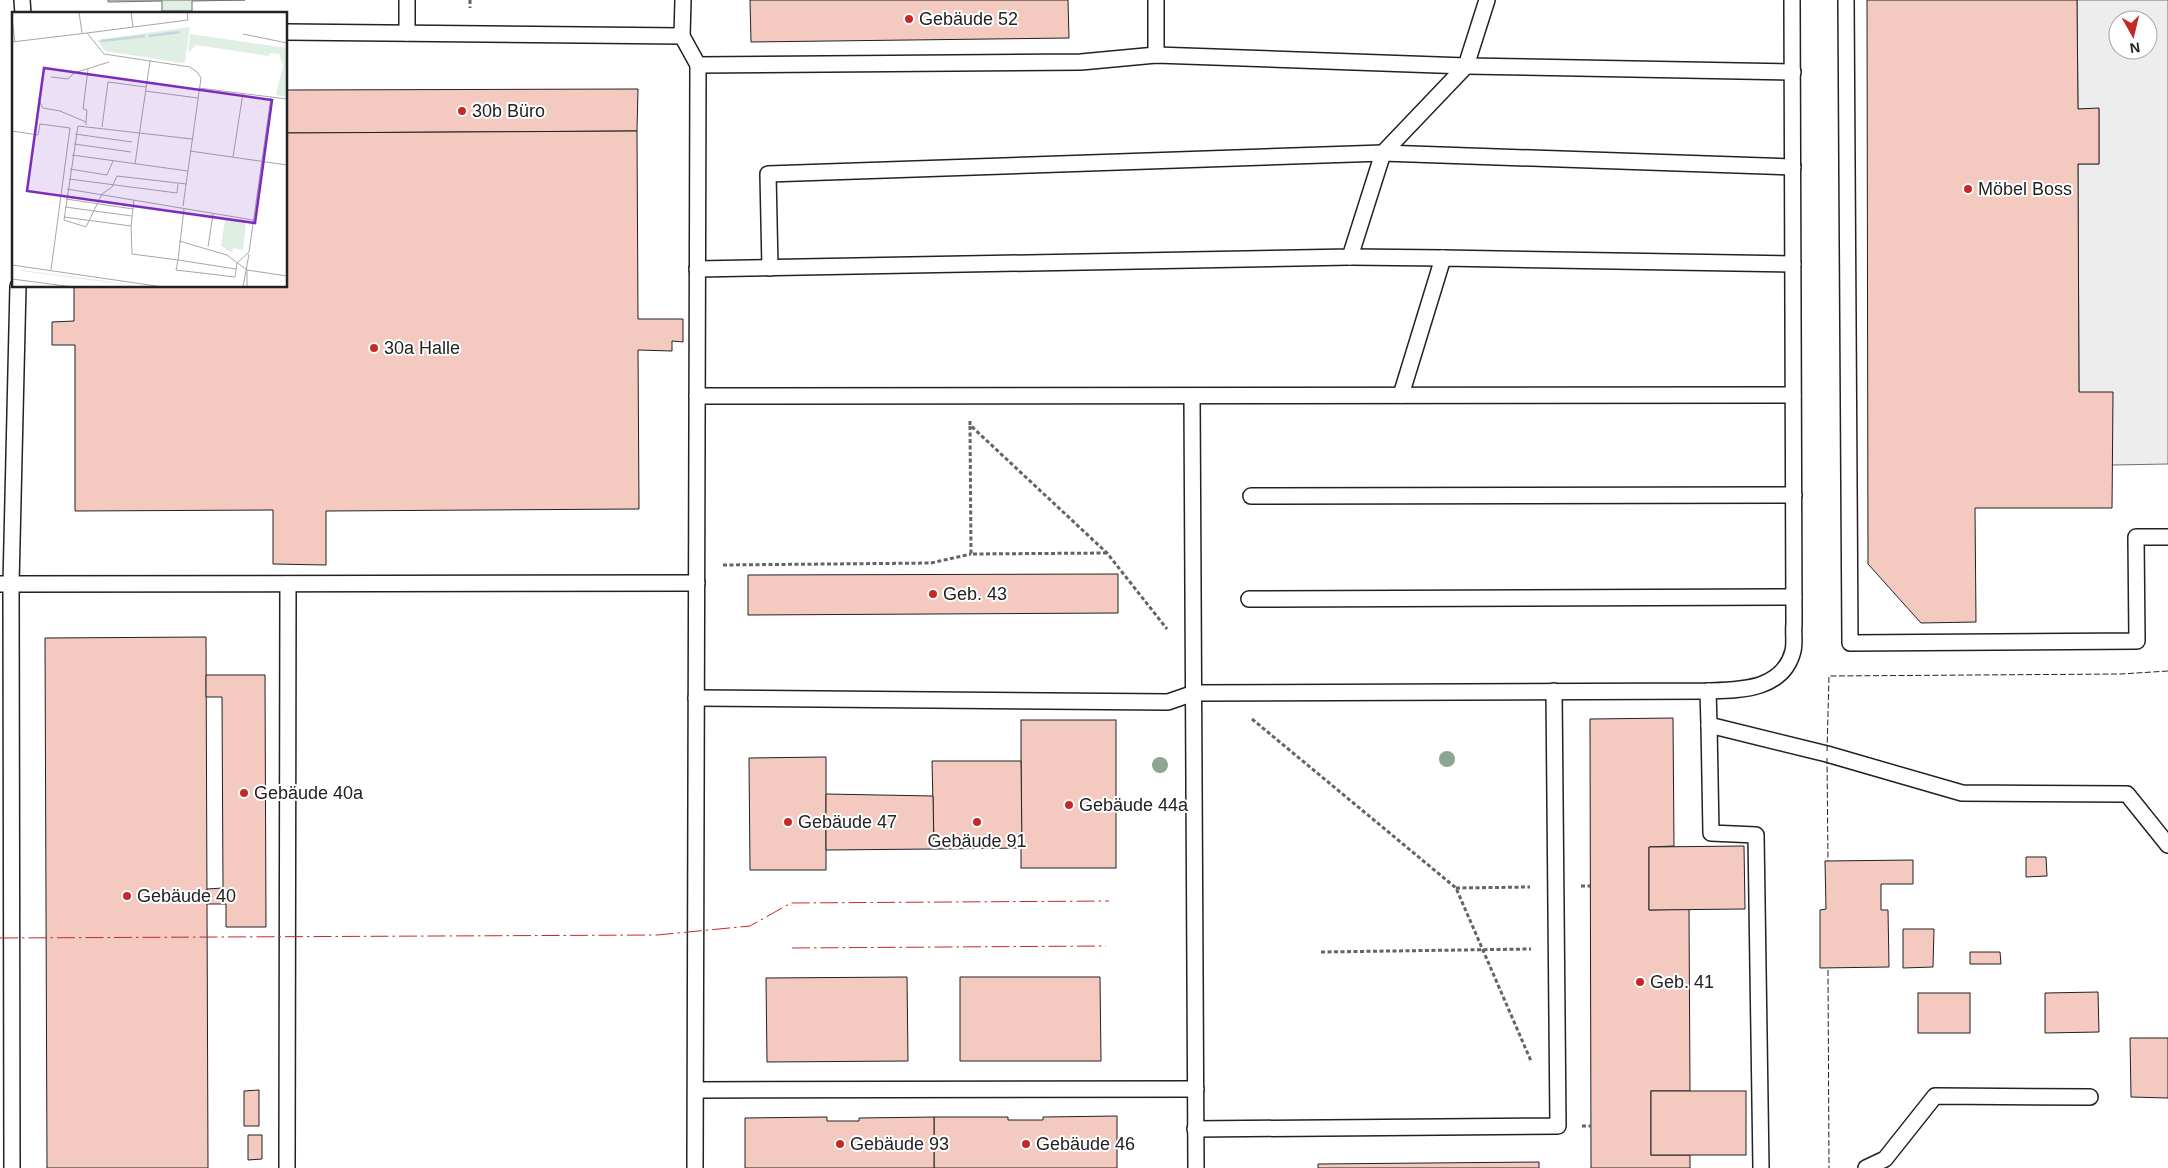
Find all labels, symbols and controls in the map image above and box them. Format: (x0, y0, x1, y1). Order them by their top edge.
place label: Gebäude 52 (919, 9, 1018, 29)
north arrow (2108, 10, 2158, 60)
inset map (12, 12, 288, 288)
marker: Gebäude 52 (903, 13, 915, 25)
text: N (2129, 39, 2141, 57)
place label: 30b Büro (472, 101, 545, 121)
marker: 30b Büro (456, 105, 468, 117)
place label: Möbel Boss (1978, 179, 2072, 199)
marker: Möbel Boss (1962, 183, 1974, 195)
place label: 30a Halle (384, 338, 460, 358)
marker: 30a Halle (368, 342, 380, 354)
place label: Geb. 43 (943, 584, 1007, 604)
marker: Geb. 43 (927, 588, 939, 600)
place label: Gebäude 40a (254, 783, 364, 803)
marker: Gebäude 40a (238, 787, 250, 799)
place label: Gebäude 44a (1079, 795, 1189, 815)
marker: Gebäude 44a (1063, 799, 1075, 811)
place label: Gebäude 47 (798, 812, 897, 832)
marker: Gebäude 47 (782, 816, 794, 828)
marker: Gebäude 91 (971, 816, 983, 828)
place label: Gebäude 91 (927, 831, 1027, 851)
place label: Gebäude 40 (137, 886, 236, 906)
marker: Gebäude 40 (121, 890, 133, 902)
place label: Geb. 41 (1650, 972, 1714, 992)
marker: Geb. 41 (1634, 976, 1646, 988)
place label: Gebäude 93 (850, 1134, 949, 1154)
place label: Gebäude 46 (1036, 1134, 1135, 1154)
marker: Gebäude 93 (834, 1138, 846, 1150)
marker: Gebäude 46 (1020, 1138, 1032, 1150)

